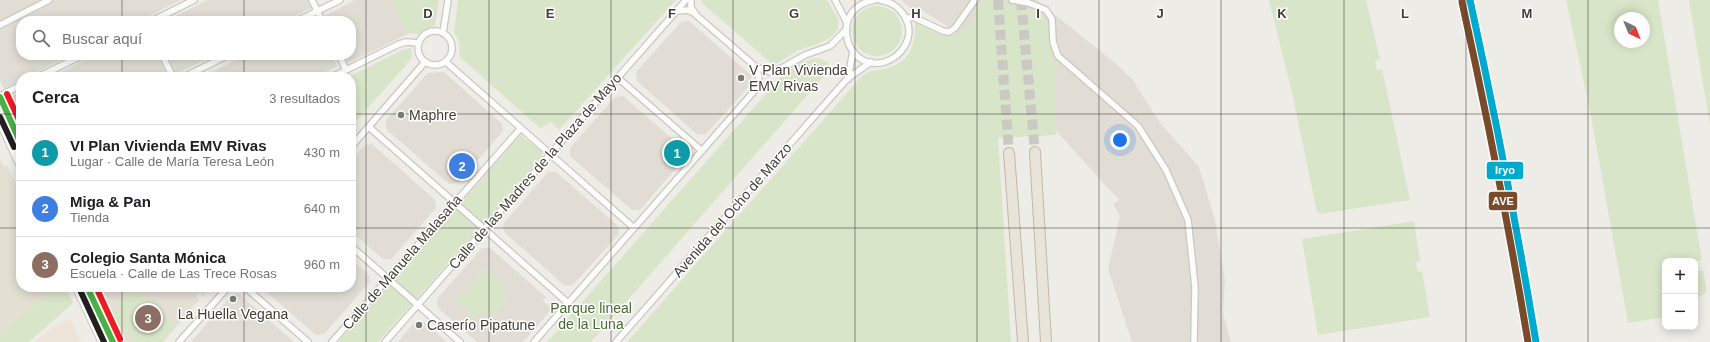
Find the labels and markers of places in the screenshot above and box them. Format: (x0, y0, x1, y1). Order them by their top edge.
place label: V Plan Vivienda EMV Rivas (749, 62, 848, 94)
marker: V Plan Vivienda EMV Rivas (736, 73, 746, 83)
place label: Maphre (409, 107, 457, 123)
marker: Maphre (396, 110, 406, 120)
pin: 1 (664, 138, 690, 168)
pin: 2 (449, 151, 475, 181)
marker: La Huella Vegana (228, 294, 238, 304)
pin: 3 (135, 303, 161, 333)
place label: La Huella Vegana (178, 306, 288, 322)
place label: Caserío Pipatune (427, 317, 535, 333)
marker: Caserío Pipatune (414, 320, 424, 330)

